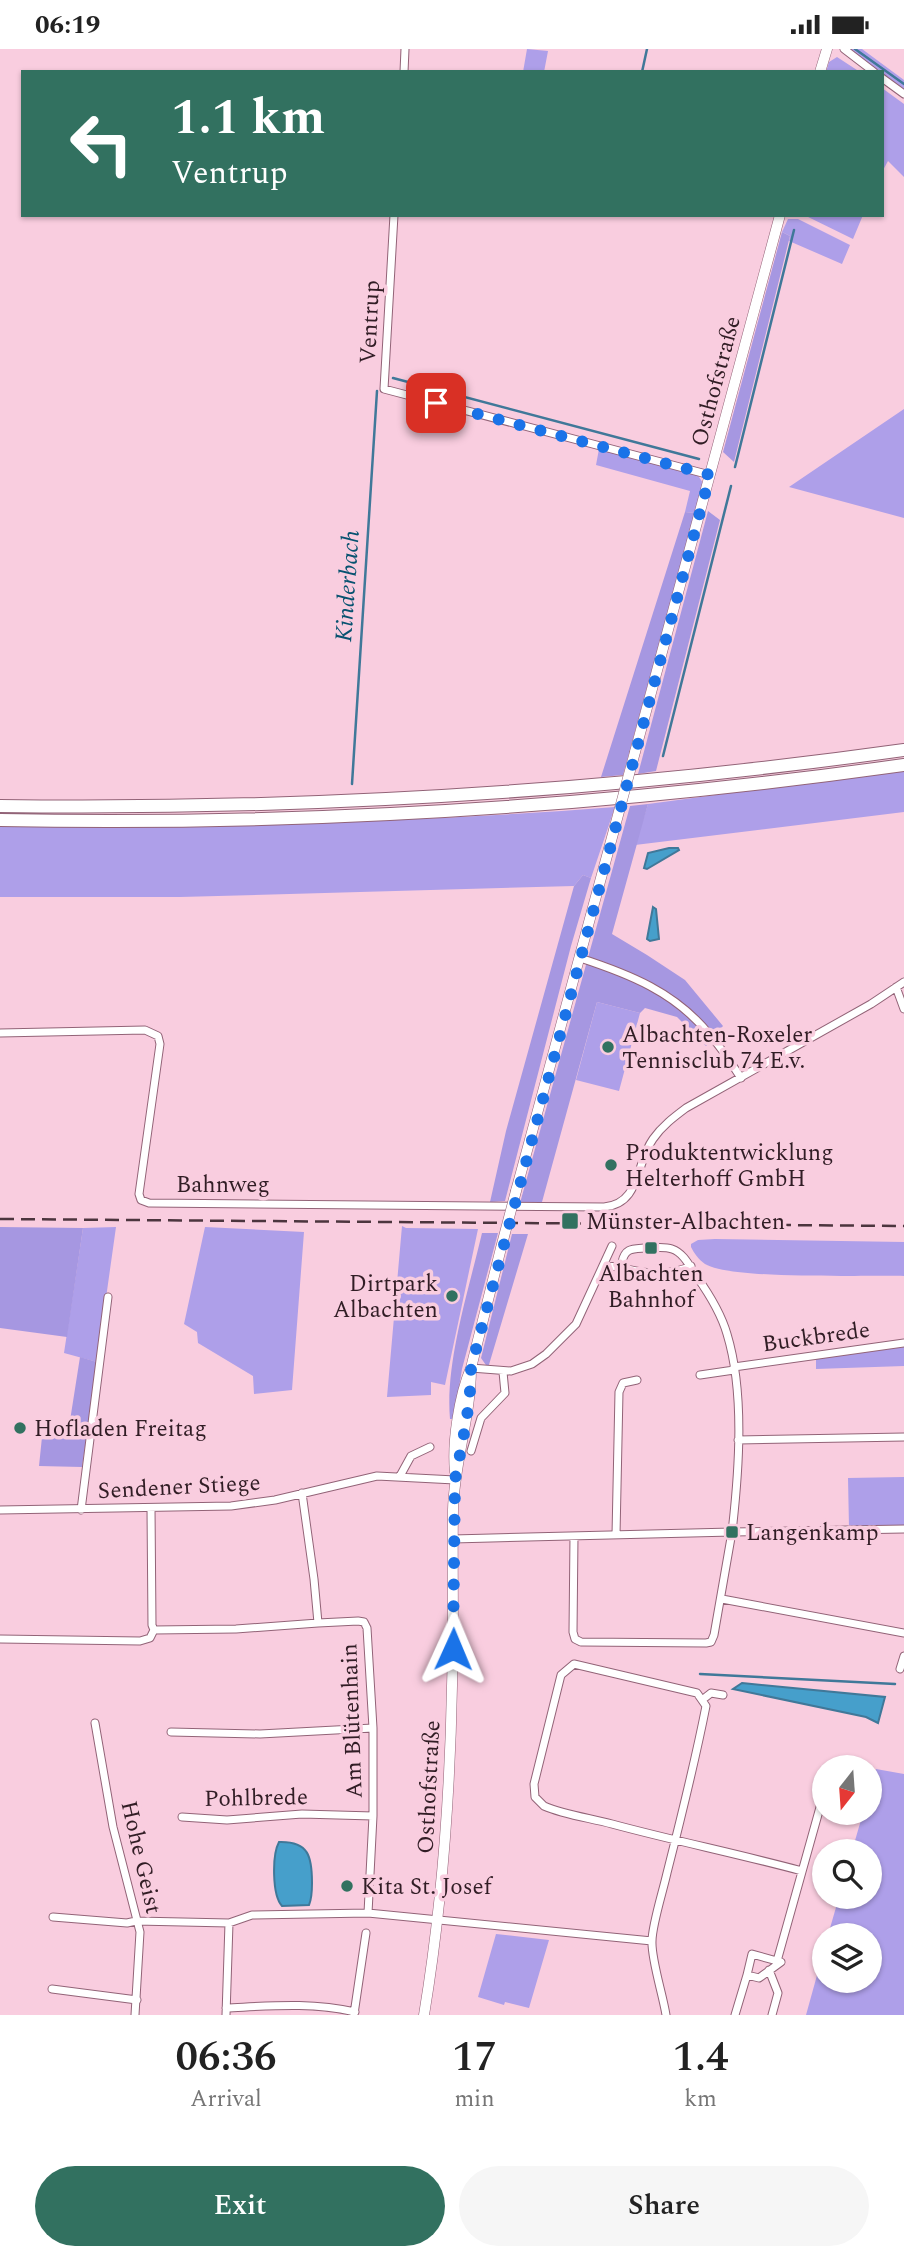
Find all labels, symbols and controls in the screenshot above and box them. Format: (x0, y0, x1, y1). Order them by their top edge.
text: 06:19 (35, 5, 100, 45)
text: 1.1 km (171, 81, 325, 156)
icon: left (56, 98, 147, 189)
text: Ventrup (171, 149, 288, 198)
street label: Ventrup (351, 279, 390, 365)
street label: Osthofstraße (682, 312, 751, 451)
pin (406, 373, 466, 433)
icon: arrive (417, 384, 455, 422)
water label: Kinderbach (326, 529, 370, 643)
place label: Albachten-Roxeler Tennisclub 74 E.v. (622, 1018, 812, 1079)
marker: Albachten-Roxeler Tennisclub 74 E.v. (600, 1039, 616, 1055)
place label: Produktentwicklung Helterhoff GmbH (625, 1136, 834, 1197)
marker: Produktentwicklung Helterhoff GmbH (603, 1157, 619, 1173)
street label: Bahnweg (176, 1168, 270, 1203)
place label: Münster-Albachten (586, 1205, 785, 1240)
marker: Münster-Albachten (560, 1211, 580, 1231)
marker: Albachten Bahnhof (643, 1240, 659, 1256)
place label: Albachten Bahnhof (598, 1257, 704, 1318)
place label: Dirtpark Albachten (333, 1267, 438, 1328)
marker: Dirtpark Albachten (444, 1288, 460, 1304)
street label: Buckbrede (760, 1313, 872, 1362)
place label: Hofladen Freitag (34, 1412, 207, 1447)
marker: Hofladen Freitag (12, 1420, 28, 1436)
street label: Sendener Stiege (97, 1466, 261, 1509)
place label: Langenkamp (746, 1516, 878, 1551)
marker: Langenkamp (724, 1524, 740, 1540)
position arrow (416, 1612, 490, 1686)
street label: Am Blütenhain (332, 1643, 373, 1799)
street label: Osthofstraße (409, 1719, 450, 1855)
north arrow (812, 1755, 882, 1825)
map controls (812, 1755, 882, 1993)
street label: Pohlbrede (204, 1780, 308, 1817)
street label: Hohe Geist (111, 1797, 171, 1917)
button: search (812, 1839, 882, 1909)
place label: Kita St. Josef (361, 1870, 494, 1905)
marker: Kita St. Josef (339, 1878, 355, 1894)
button: layers (812, 1923, 882, 1993)
text: 06:36 (175, 2026, 277, 2089)
text: 17 (452, 2026, 497, 2089)
text: 1.4 (673, 2026, 729, 2089)
text: Arrival (190, 2082, 262, 2117)
text: min (454, 2082, 495, 2117)
text: km (684, 2082, 717, 2117)
button: Exit (35, 2166, 445, 2246)
button: Share (459, 2166, 869, 2246)

